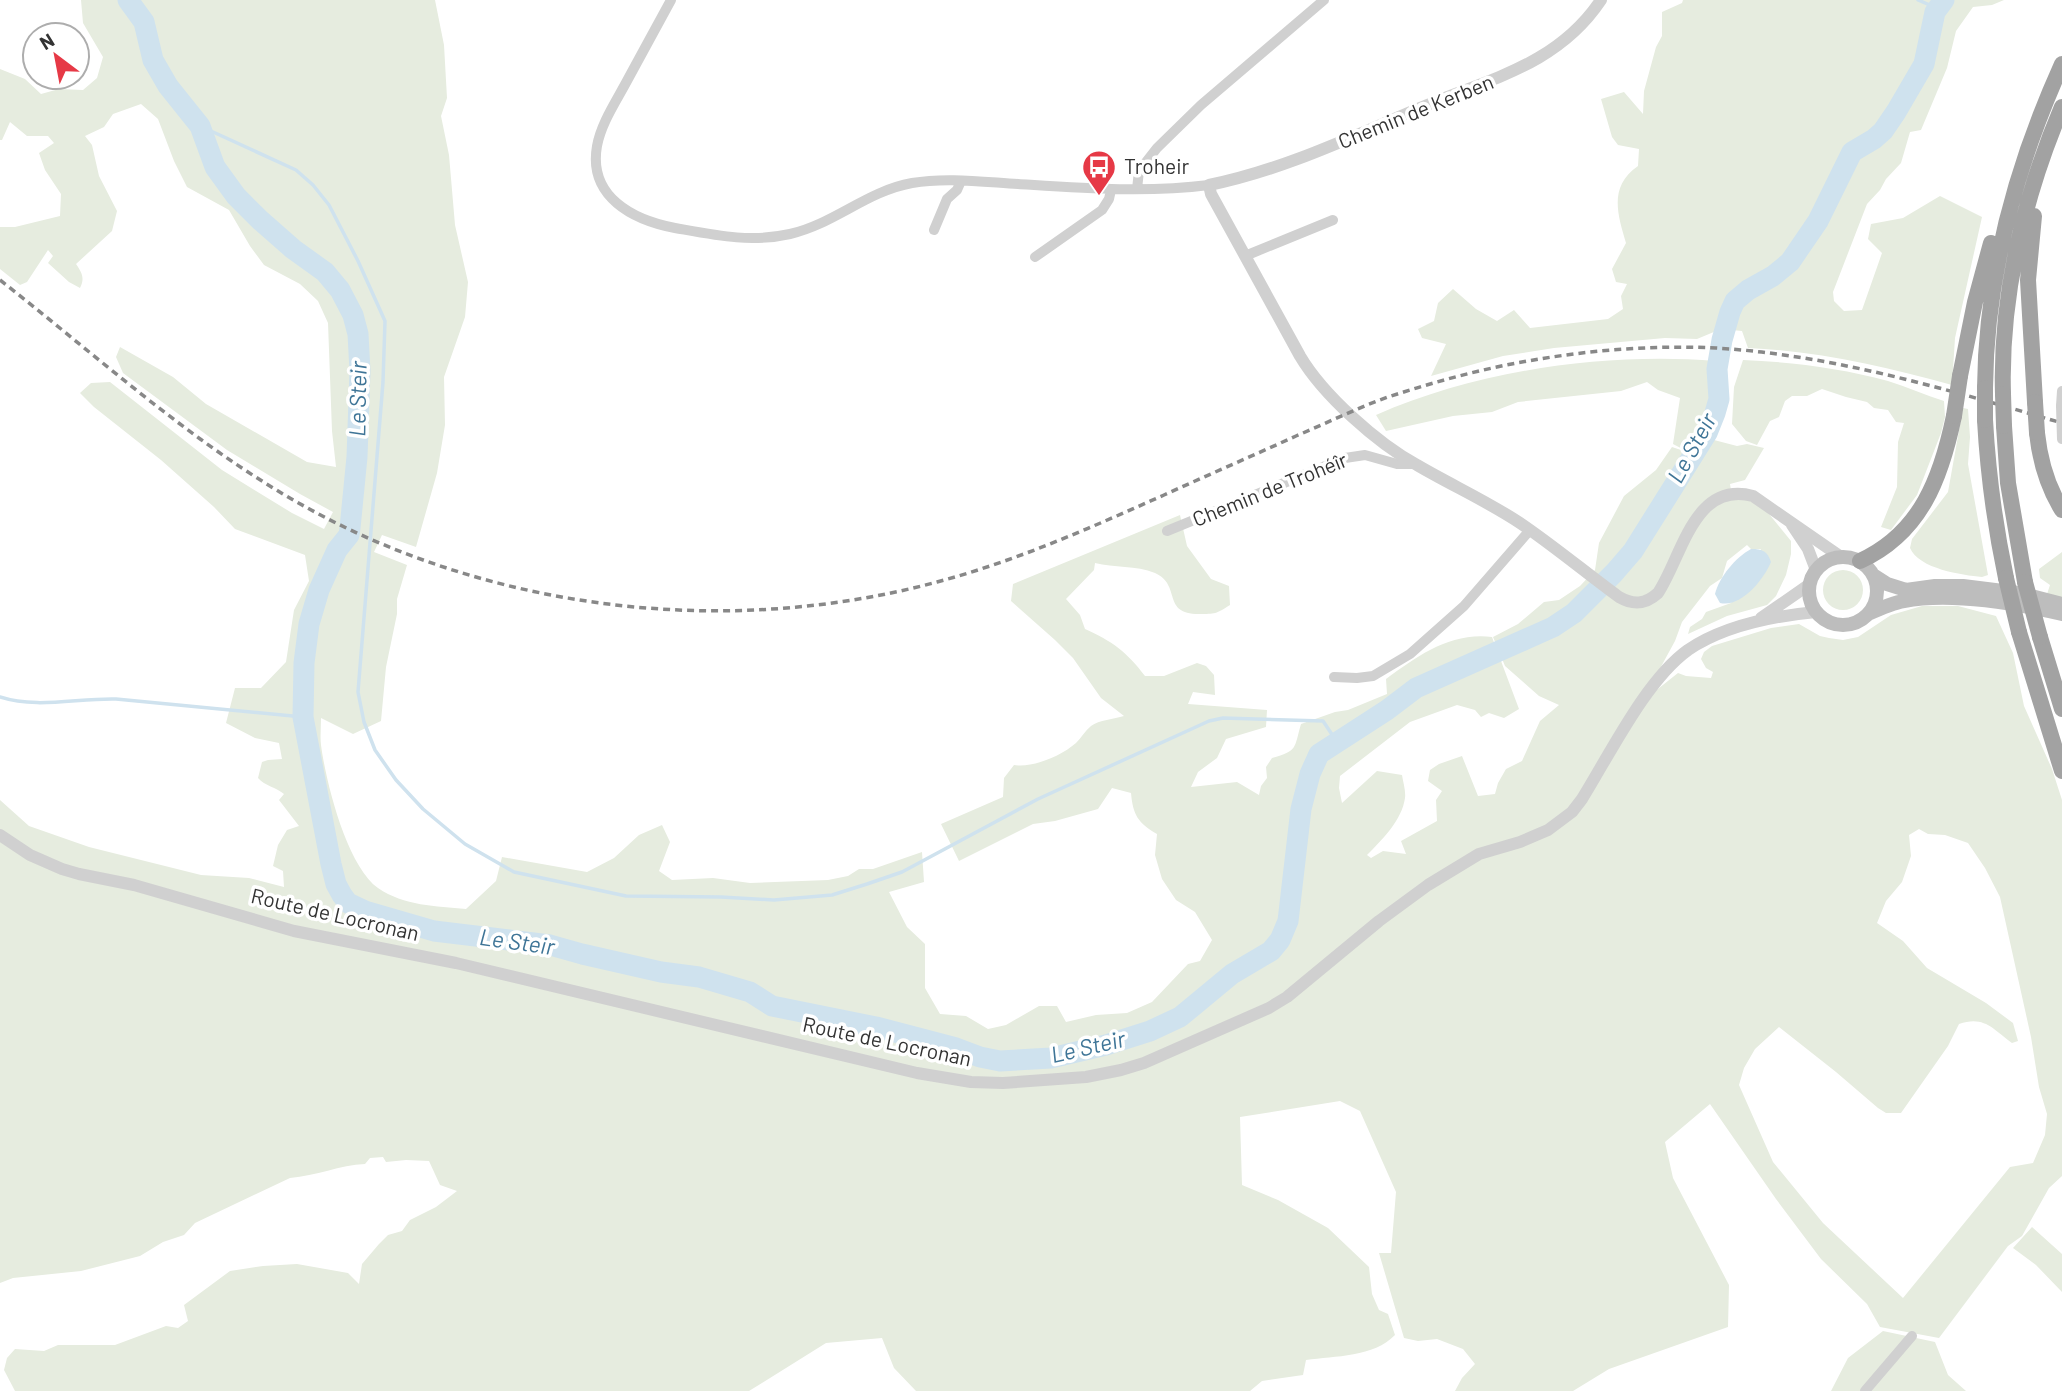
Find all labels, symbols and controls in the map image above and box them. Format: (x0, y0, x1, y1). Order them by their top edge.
north arrow (21, 21, 91, 91)
text: N (35, 28, 58, 54)
street label: Chemin de Kerben (1334, 68, 1497, 153)
bus stop icon: Troheir (1080, 148, 1118, 197)
place label: Troheir (1124, 153, 1190, 178)
water label: Le Steir (342, 360, 372, 437)
water label: Le Steir (1661, 407, 1722, 487)
street label: Chemin de Trohéîr (1188, 446, 1351, 531)
street label: Route de Locronan (249, 882, 422, 945)
water label: Le Steir (478, 922, 557, 960)
street label: Route de Locronan (801, 1010, 974, 1071)
water label: Le Steir (1048, 1024, 1129, 1068)

